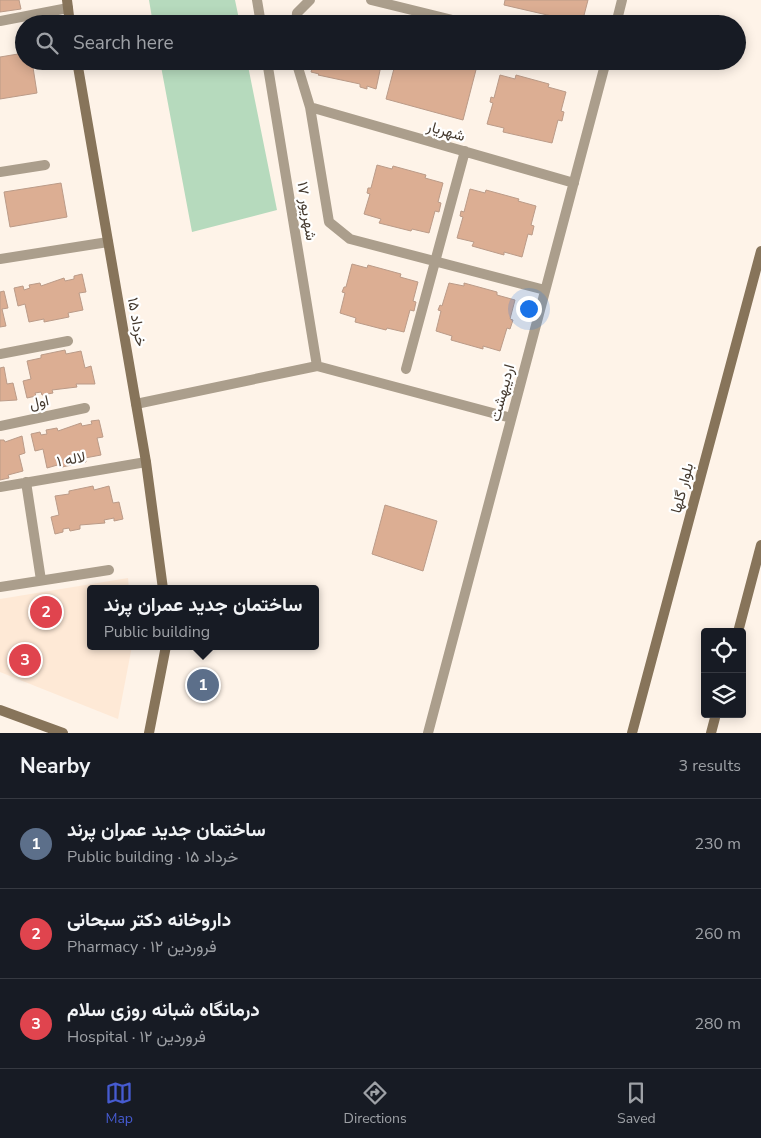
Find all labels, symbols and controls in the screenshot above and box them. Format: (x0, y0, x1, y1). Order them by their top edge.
search box (15, 15, 746, 70)
icon: search (33, 29, 61, 57)
text: Search here (73, 30, 174, 56)
street label: شهریار (424, 116, 468, 146)
street label: ۱۷ شهریور (292, 180, 322, 242)
street label: ۱۵ خرداد (123, 296, 151, 348)
your location (516, 296, 542, 322)
street label: اردیبهشت (485, 362, 519, 424)
street label: اول (27, 390, 51, 414)
street label: لاله ۱ (55, 447, 87, 471)
street label: بلوار گلها (666, 461, 698, 515)
popup (87, 585, 319, 650)
text: ساختمان جدید عمران پرند (104, 592, 302, 618)
pin: 2 (30, 593, 62, 631)
text: Public building (104, 621, 210, 643)
map controls (701, 628, 746, 718)
button: locate (701, 628, 746, 673)
pin: 3 (9, 641, 41, 679)
pin: 1 (187, 666, 219, 704)
button: layers (701, 673, 746, 718)
text: Nearby (20, 752, 90, 780)
text: 3 results (679, 755, 741, 777)
text: ساختمان جدید عمران پرند (67, 817, 266, 843)
text: 1 (31, 833, 41, 855)
text: 230 m (694, 833, 741, 855)
text: Public building · ۱۵ خرداد (67, 846, 238, 868)
text: داروخانه دکتر سبحانی (67, 907, 231, 933)
text: 2 (31, 923, 41, 945)
text: 260 m (694, 923, 741, 945)
text: Pharmacy · ۱۲ فروردین (67, 936, 217, 958)
text: درمانگاه شبانه روزی سلام (67, 997, 260, 1023)
text: 3 (31, 1013, 41, 1035)
text: 280 m (694, 1013, 741, 1035)
text: Hospital · ۱۲ فروردین (67, 1026, 206, 1048)
tab: Map (105, 1079, 133, 1128)
tab: Directions (344, 1079, 407, 1128)
tab: Saved (617, 1079, 656, 1128)

